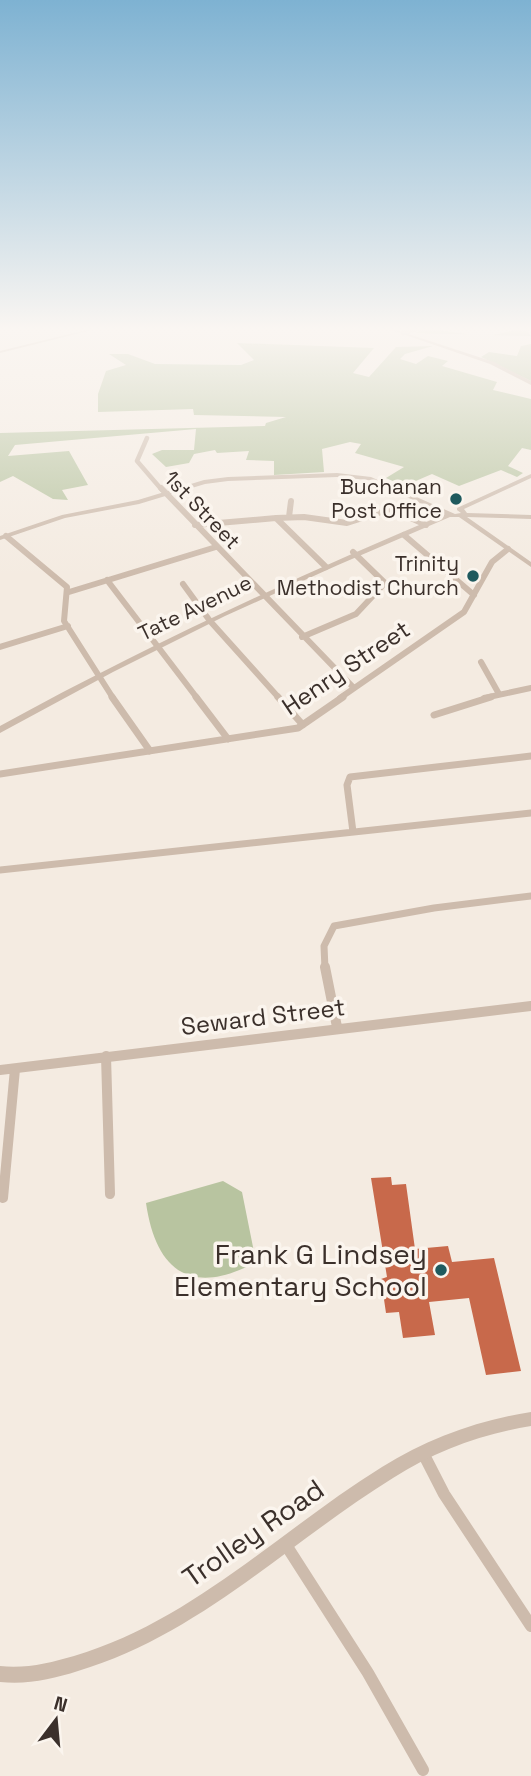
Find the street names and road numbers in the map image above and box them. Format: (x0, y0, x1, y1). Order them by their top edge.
street label: 1st Street (158, 465, 246, 555)
street label: Tate Avenue (134, 568, 256, 647)
street label: Henry Street (276, 613, 416, 722)
street label: Seward Street (179, 991, 347, 1042)
street label: Trolley Road (175, 1471, 331, 1595)

